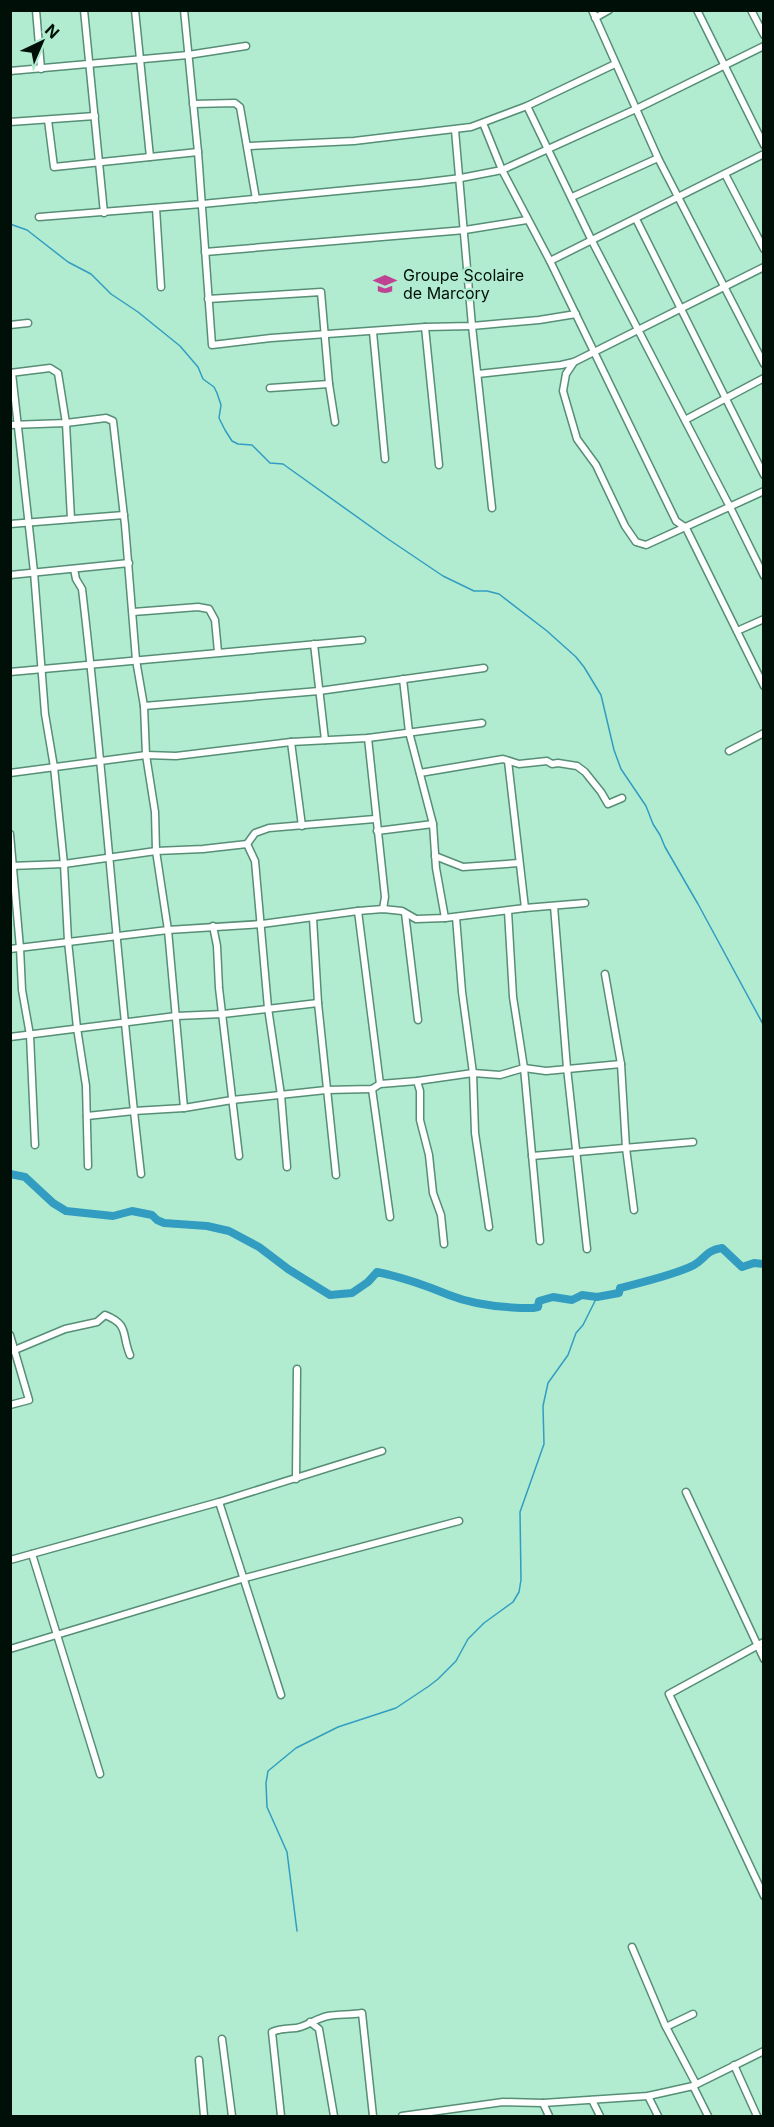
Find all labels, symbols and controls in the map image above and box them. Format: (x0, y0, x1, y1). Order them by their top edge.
north arrow (12, 12, 72, 72)
text: N (41, 20, 64, 43)
place label: Groupe Scolaire de Marcory (403, 265, 524, 303)
school or university icon: Groupe Scolaire de Marcory (372, 271, 398, 297)

